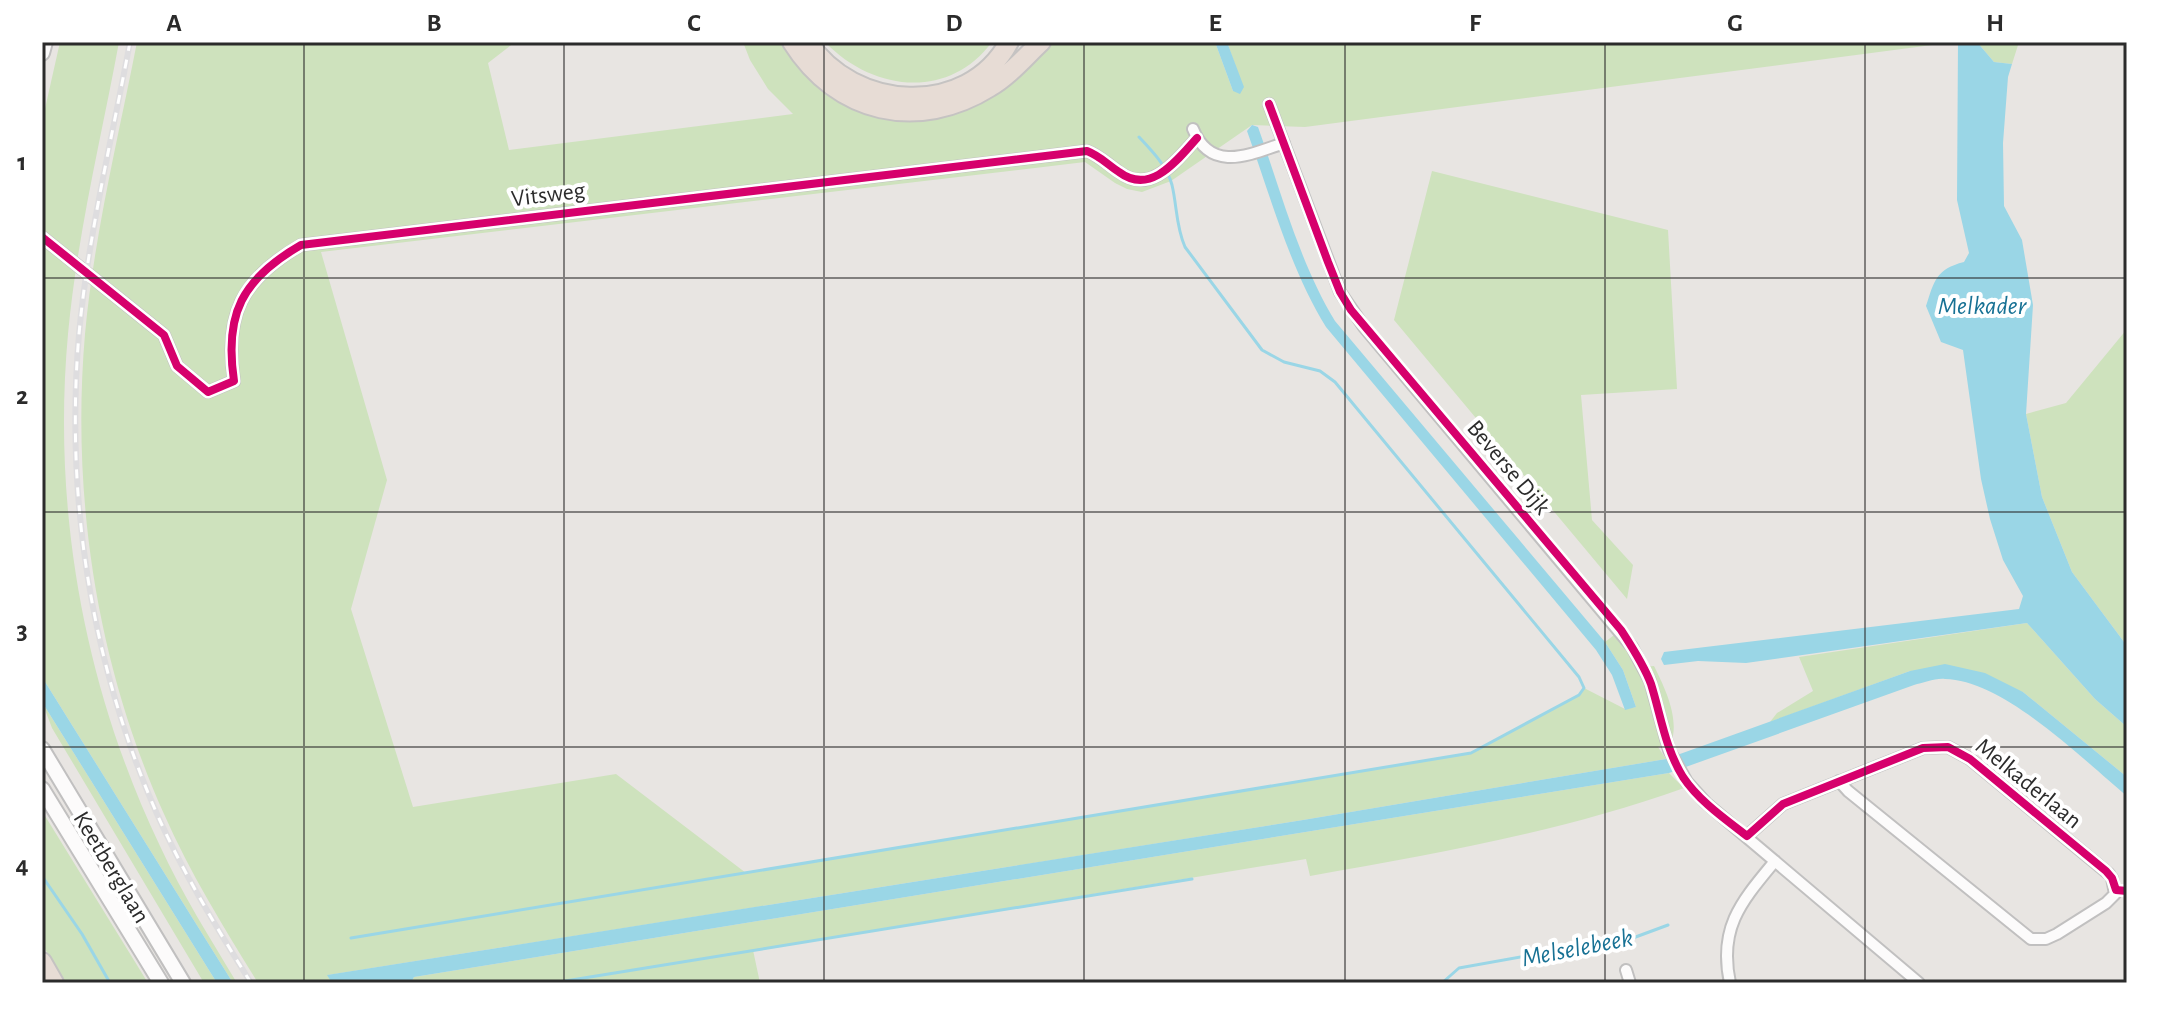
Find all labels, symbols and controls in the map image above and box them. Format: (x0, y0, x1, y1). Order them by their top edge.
text: A (166, 10, 182, 36)
text: B (426, 10, 442, 36)
text: C (687, 10, 701, 36)
text: D (945, 10, 963, 36)
text: E (1208, 10, 1222, 36)
text: F (1469, 10, 1482, 36)
text: G (1727, 10, 1743, 36)
text: H (1986, 10, 2004, 36)
text: 1 (17, 149, 27, 175)
street label: Vitsweg (510, 179, 587, 211)
water label: Melkader (1938, 293, 2028, 319)
text: 2 (16, 383, 28, 409)
street label: Beverse Dijk (1462, 416, 1554, 519)
text: 3 (16, 618, 28, 644)
street label: Melkaderlaan (1971, 734, 2086, 834)
street label: Keetberglaan (69, 808, 154, 927)
text: 4 (15, 852, 29, 878)
water label: Melselebeek (1519, 924, 1635, 972)

